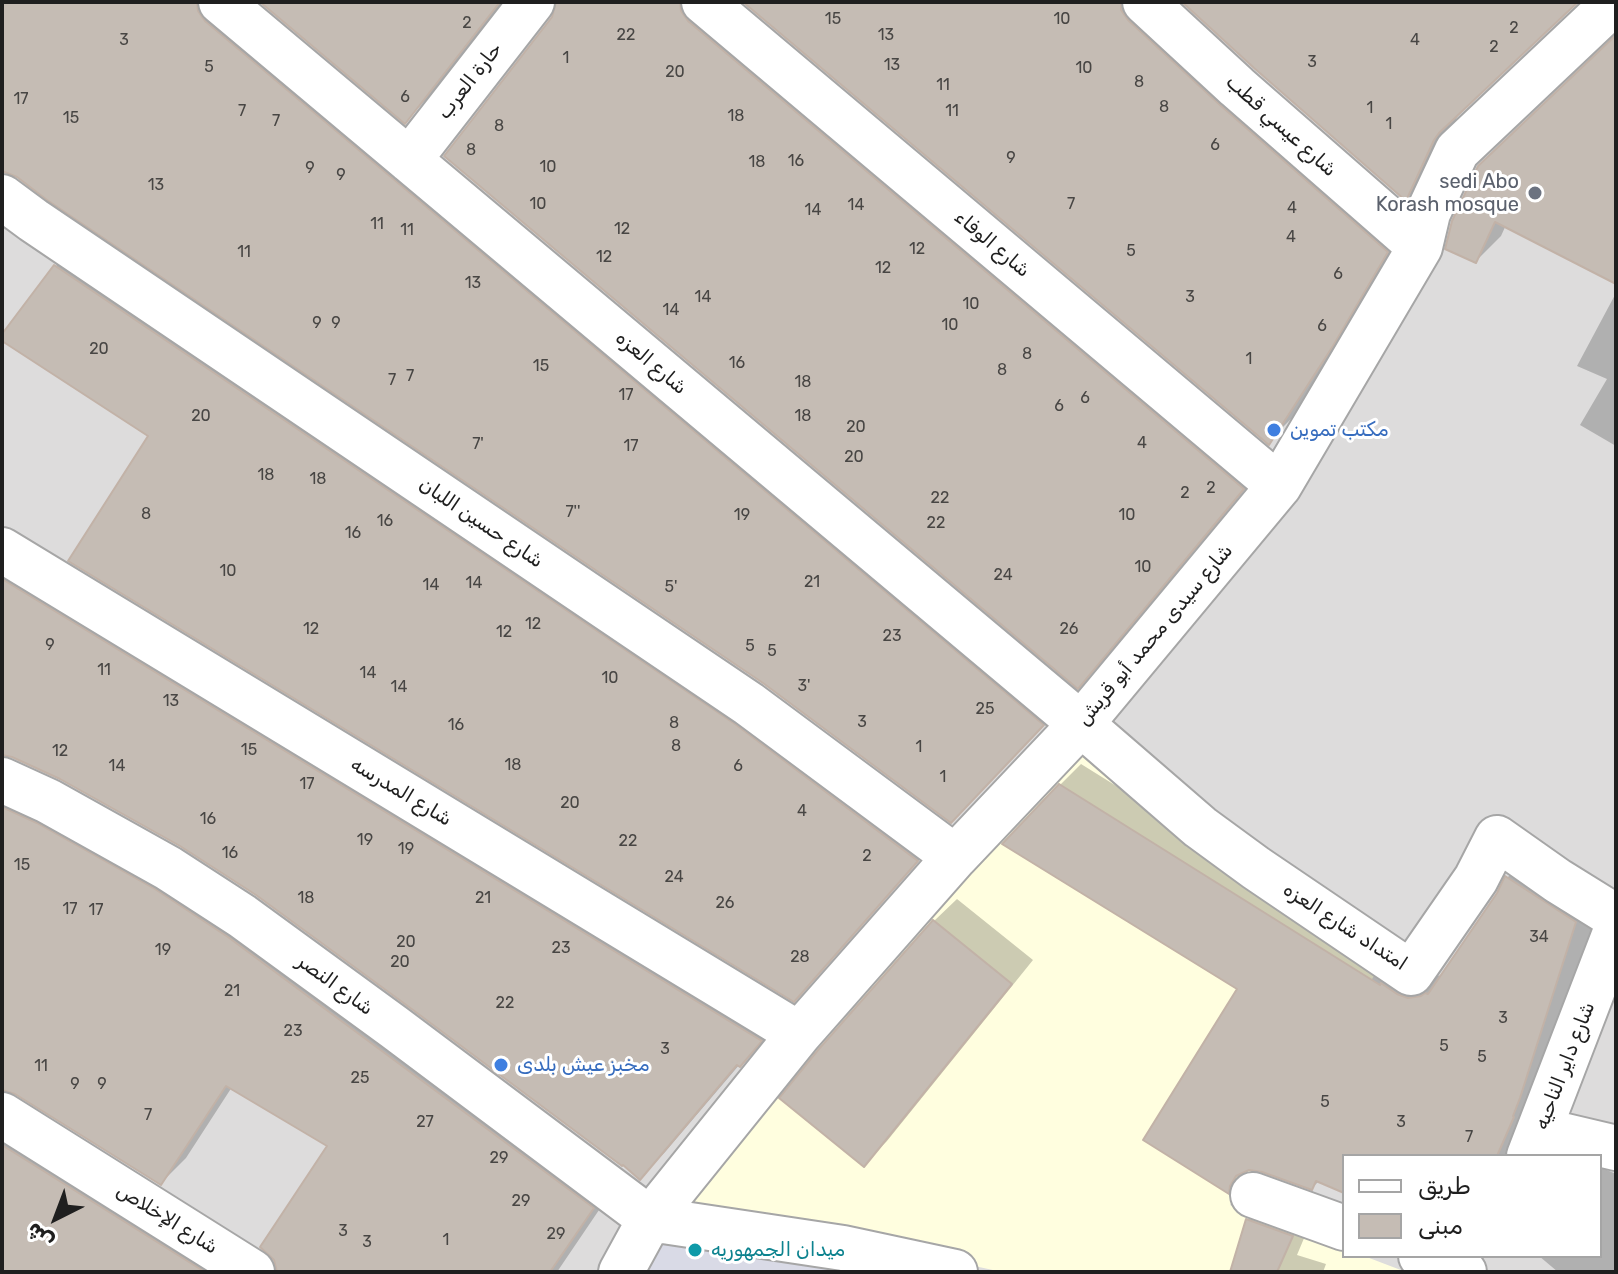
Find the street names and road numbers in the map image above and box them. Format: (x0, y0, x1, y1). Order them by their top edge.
street label: حارة العرب (433, 38, 507, 124)
street label: شارع عيسي قطب (1221, 70, 1341, 182)
street label: شارع الوفاء (949, 205, 1035, 283)
street label: شارع العزه (610, 326, 692, 400)
street label: شارع حسين اللبان (414, 473, 548, 573)
street label: شارع سيدى محمد أبو قريش (1072, 539, 1238, 731)
street label: شارع المدرسه (346, 752, 456, 832)
street label: امتداد شارع العزه (1278, 878, 1412, 976)
street label: شارع النصر (292, 949, 378, 1021)
street label: شارع داير الناحيه (1530, 999, 1600, 1133)
street label: شارع الإخلاص (112, 1178, 222, 1260)

